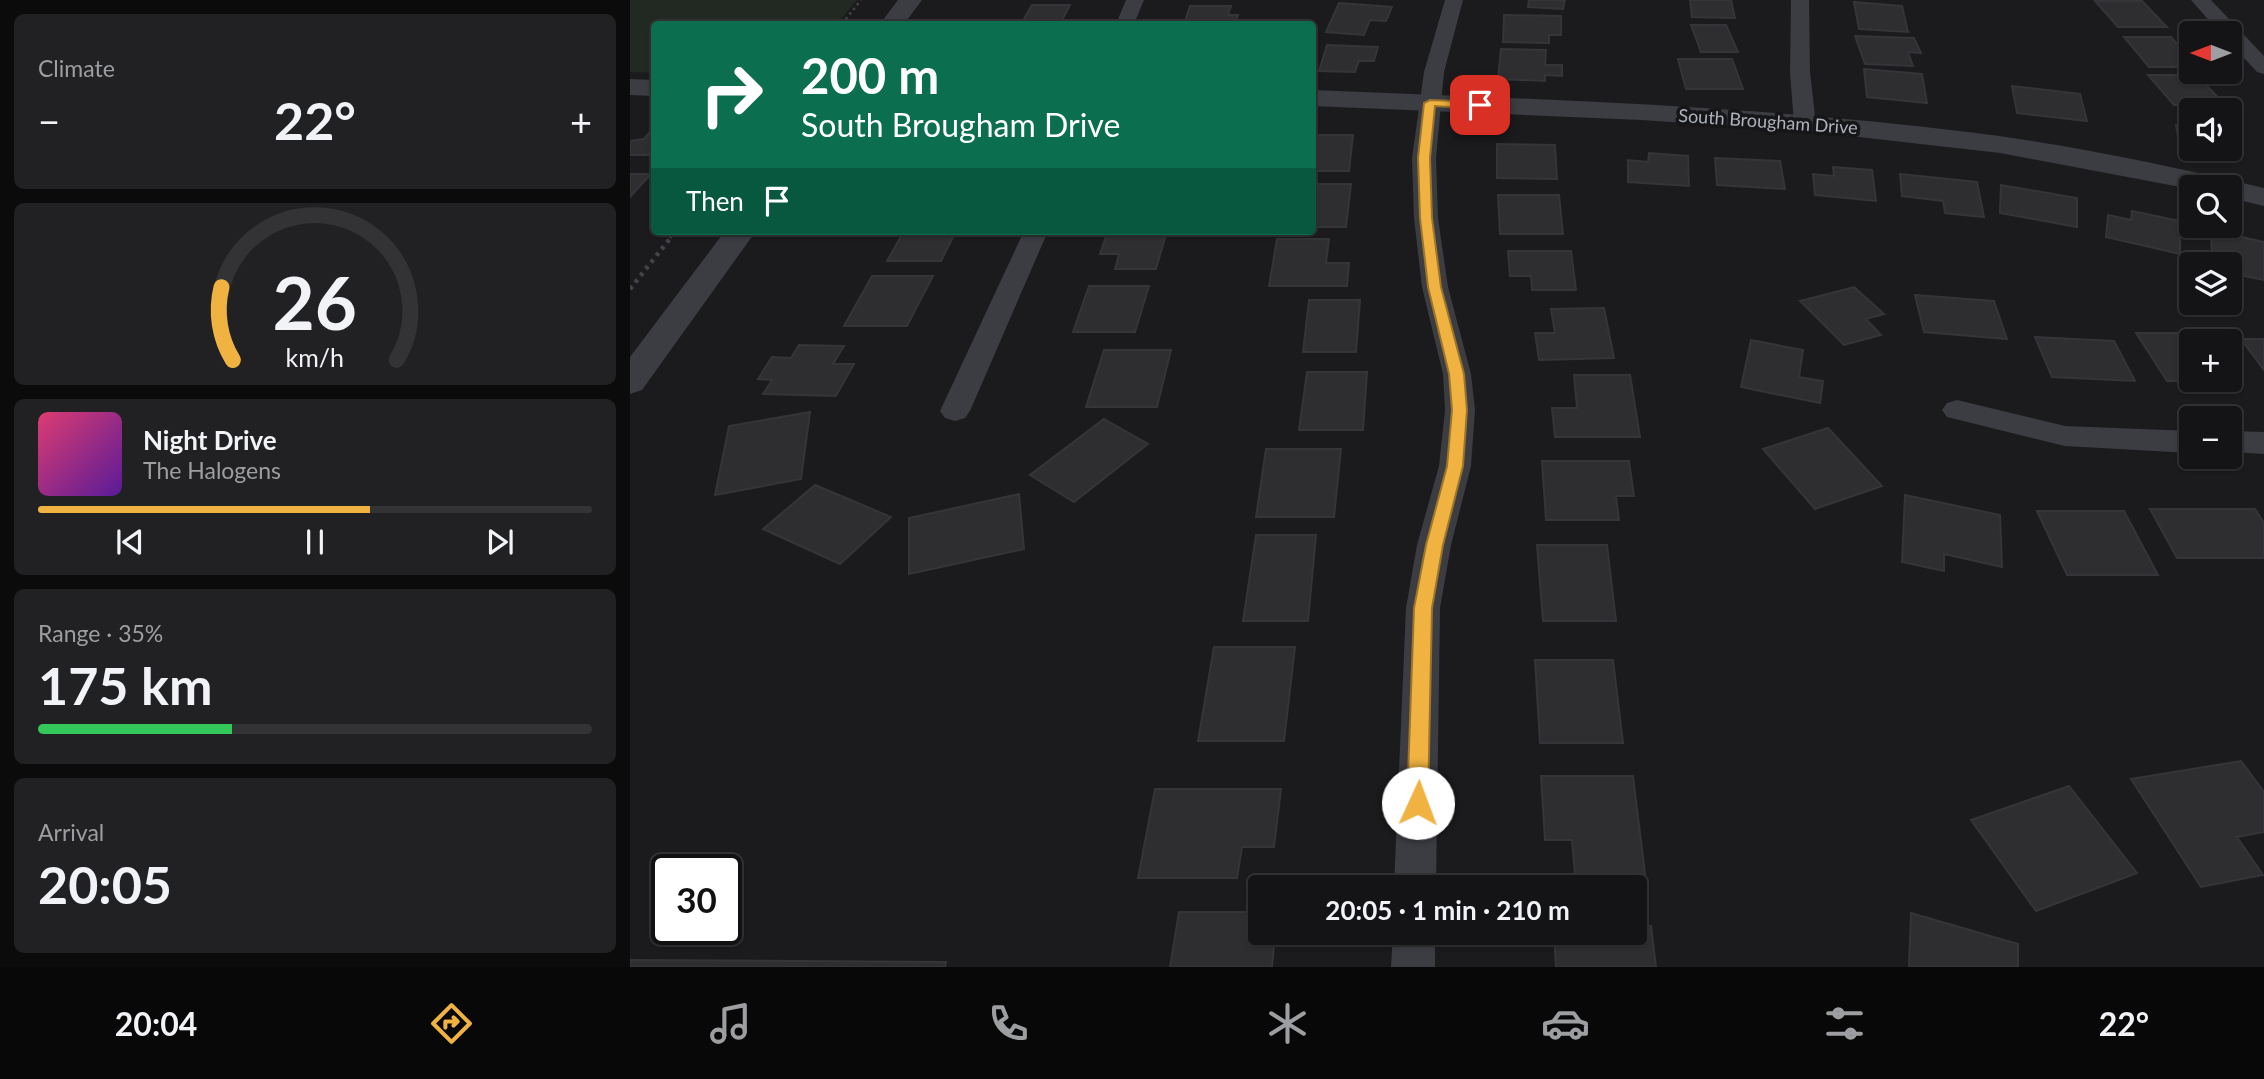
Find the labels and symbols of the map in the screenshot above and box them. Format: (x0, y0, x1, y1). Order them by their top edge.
north arrow (2179, 21, 2242, 84)
pin (1450, 75, 1510, 135)
street label: South Brougham Drive (1678, 104, 1858, 138)
position arrow (1381, 766, 1455, 840)
speed limit sign: 30 (651, 854, 742, 945)

